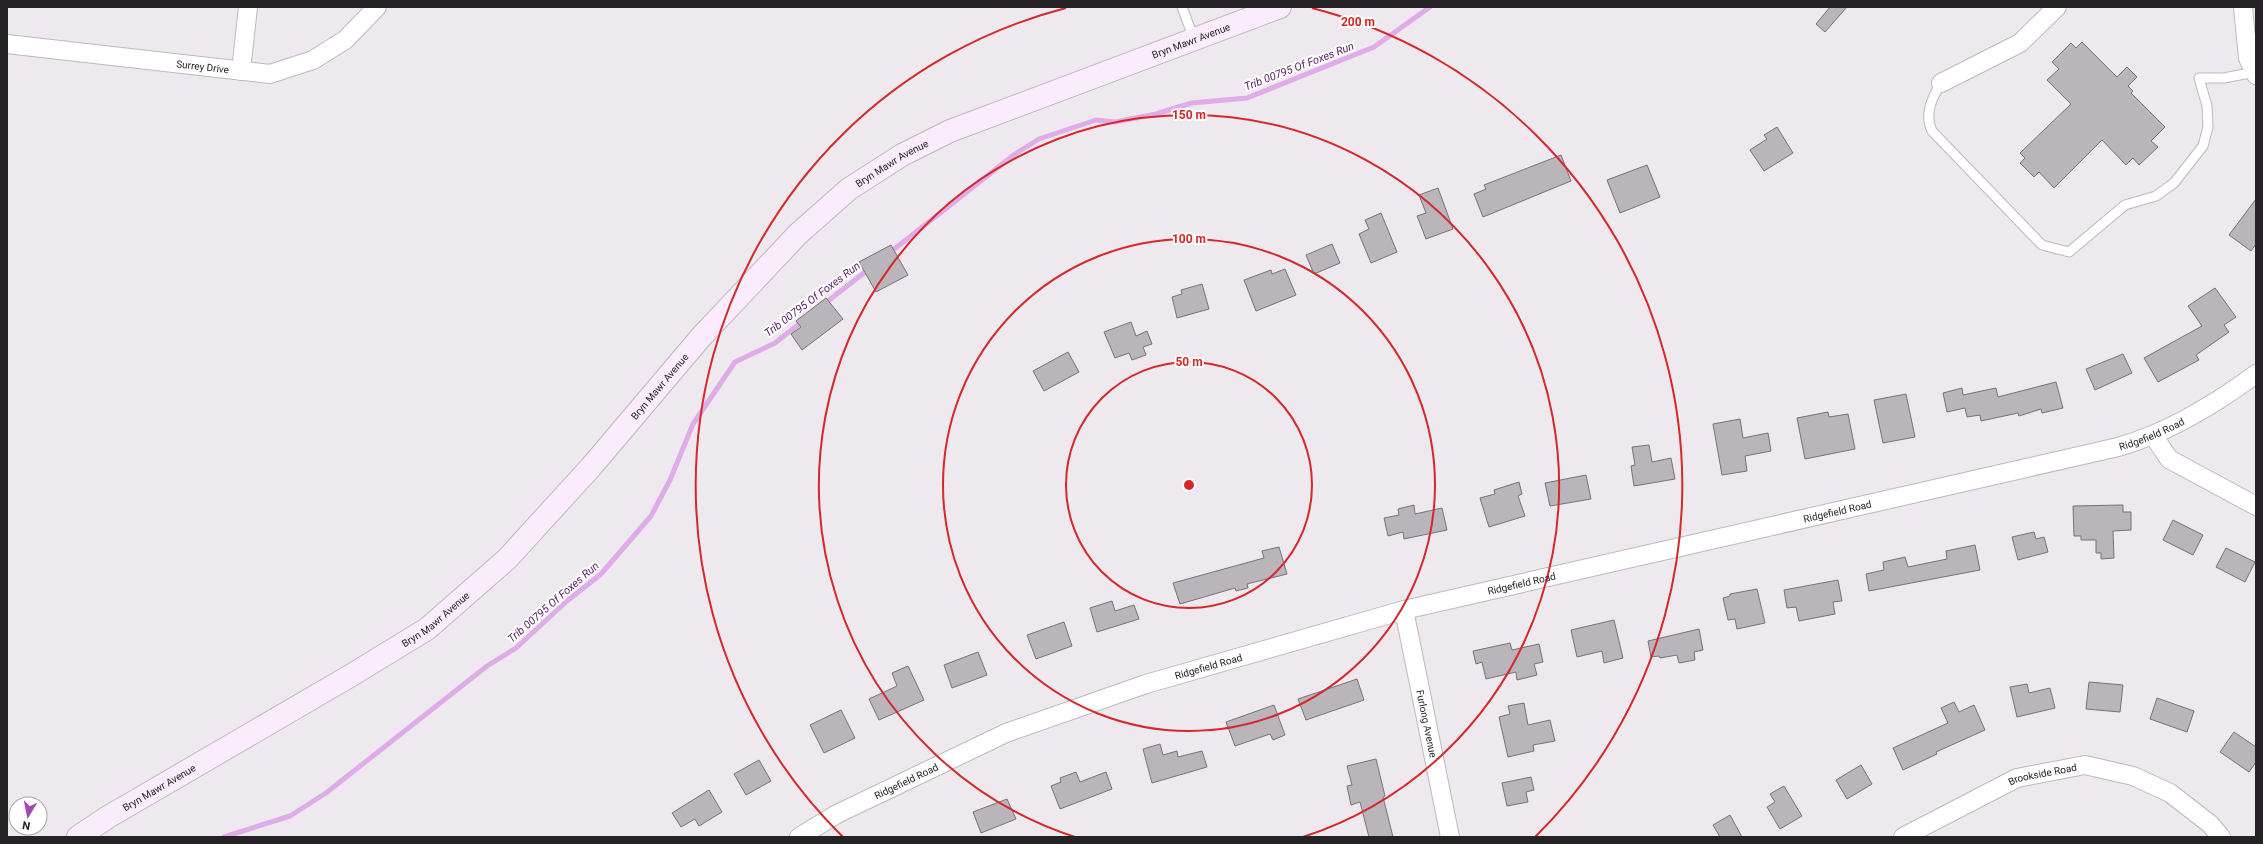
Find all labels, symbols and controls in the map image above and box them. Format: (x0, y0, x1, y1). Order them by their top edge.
text: 200 m (1341, 15, 1375, 29)
street label: Bryn Mawr Avenue (1150, 21, 1232, 61)
water label: Trib 00795 Of Foxes Run (1242, 39, 1356, 93)
street label: Surrey Drive (176, 58, 230, 75)
text: 150 m (1172, 108, 1206, 122)
street label: Bryn Mawr Avenue (854, 138, 930, 189)
text: 100 m (1172, 232, 1206, 246)
water label: Trib 00795 Of Foxes Run (762, 259, 863, 340)
street label: Bryn Mawr Avenue (629, 351, 691, 422)
text: 50 m (1175, 355, 1203, 369)
street label: Ridgefield Road (2118, 416, 2186, 452)
centre of rings (1182, 478, 1196, 492)
street label: Ridgefield Road (1802, 498, 1873, 525)
water label: Trib 00795 Of Foxes Run (505, 559, 602, 645)
street label: Ridgefield Road (1486, 571, 1557, 597)
street label: Bryn Mawr Avenue (400, 590, 472, 649)
street label: Ridgefield Road (1174, 652, 1243, 681)
street label: Furlong Avenue (1414, 689, 1439, 759)
street label: Ridgefield Road (873, 761, 940, 801)
street label: Bryn Mawr Avenue (121, 762, 198, 813)
street label: Brookside Road (2006, 762, 2078, 788)
north arrow (8, 796, 48, 836)
text: N (21, 818, 31, 832)

